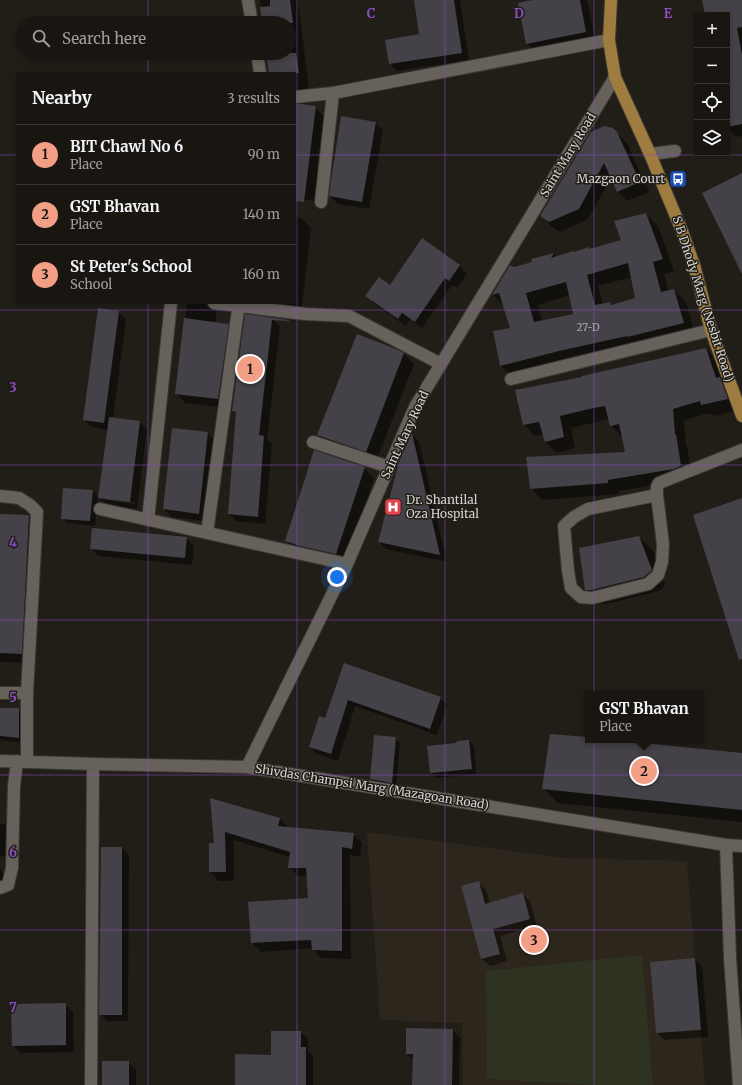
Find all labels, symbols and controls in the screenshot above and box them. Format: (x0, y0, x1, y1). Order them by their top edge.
text: C (367, 5, 376, 22)
text: D (514, 5, 524, 22)
text: E (664, 5, 673, 22)
map controls (694, 12, 730, 156)
button: + (694, 12, 730, 48)
search box (16, 16, 296, 60)
icon: search (30, 27, 52, 49)
text: Search here (62, 29, 146, 48)
button: − (694, 48, 730, 84)
button: locate (694, 84, 730, 120)
text: Nearby (32, 87, 92, 109)
text: 3 results (227, 90, 280, 107)
street label: Saint Mary Road (536, 110, 599, 200)
button: layers (694, 120, 730, 156)
text: BIT Chawl No 6 (70, 137, 183, 156)
text: 1 (42, 146, 48, 163)
text: 90 m (248, 146, 280, 163)
text: Place (70, 156, 103, 173)
bus stop icon: Mazgaon Court (668, 169, 688, 189)
place label: Mazgaon Court (577, 171, 665, 186)
text: GST Bhavan (70, 197, 160, 216)
text: 2 (41, 206, 49, 223)
text: 140 m (243, 206, 280, 223)
street label: S B Dhody Marg (Nesbit Road) (670, 214, 737, 384)
text: Place (70, 216, 103, 233)
text: St Peter's School (70, 257, 192, 276)
text: 3 (41, 266, 49, 283)
text: 160 m (242, 266, 280, 283)
text: School (70, 276, 112, 293)
house number: 27-D (577, 321, 600, 334)
pin: 1 (237, 354, 263, 384)
text: 3 (9, 379, 17, 396)
street label: Saint Mary Road (377, 388, 432, 481)
place label: Dr. Shantilal Oza Hospital (406, 492, 479, 521)
hospital icon: Dr. Shantilal Oza Hospital (383, 497, 403, 517)
text: 4 (9, 534, 18, 551)
your location (327, 567, 347, 587)
text: 5 (9, 689, 17, 706)
popup (585, 691, 703, 743)
text: GST Bhavan (599, 699, 689, 718)
text: Place (599, 718, 632, 735)
pin: 2 (631, 756, 657, 786)
street label: Shivdas Champsi Marg (Mazagoan Road) (254, 761, 490, 812)
text: 6 (9, 844, 17, 861)
pin: 3 (521, 925, 547, 955)
text: 7 (9, 999, 17, 1016)

